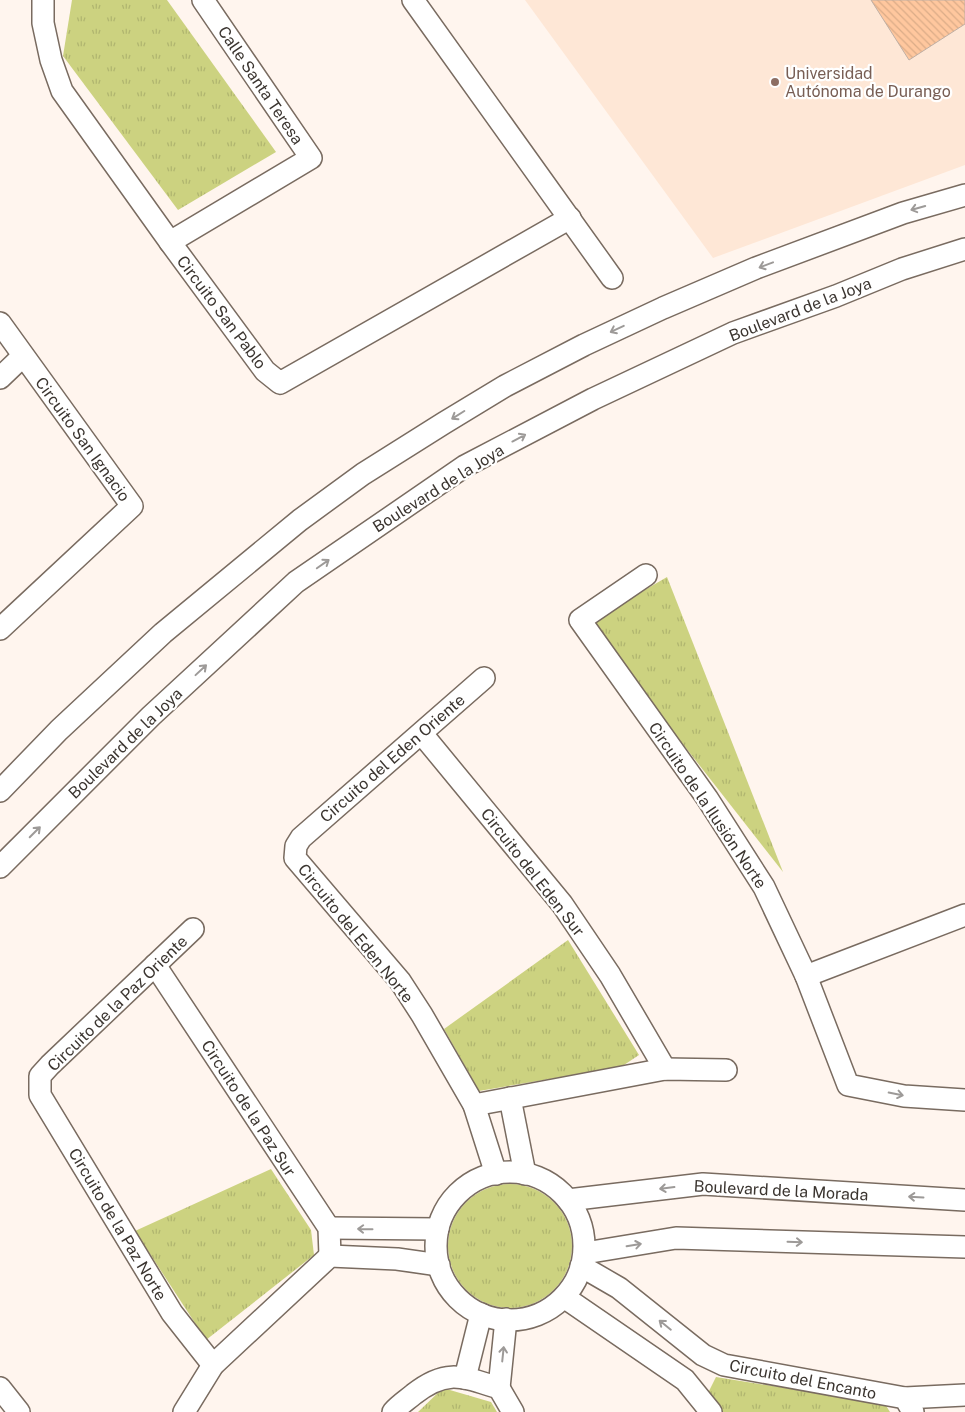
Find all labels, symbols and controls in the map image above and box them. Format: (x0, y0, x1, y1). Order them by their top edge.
street label: Calle Santa Teresa (214, 23, 307, 148)
place label: Universidad Autónoma de Durango (785, 64, 951, 101)
marker: Universidad Autónoma de Durango (769, 76, 781, 88)
one-way arrow (910, 204, 926, 214)
street label: Circuito San Pablo (173, 252, 270, 373)
one-way arrow (759, 261, 774, 270)
street label: Boulevard de la Joya (726, 274, 874, 345)
one-way arrow (610, 325, 625, 335)
street label: Circuito San Ignacio (31, 374, 134, 505)
one-way arrow (452, 410, 466, 420)
one-way arrow (511, 433, 526, 443)
street label: Boulevard de la Joya (369, 440, 507, 536)
one-way arrow (316, 558, 329, 569)
one-way arrow (194, 664, 207, 676)
street label: Boulevard de la Joya (64, 684, 186, 803)
street label: Circuito del Eden Oriente (316, 690, 469, 826)
street label: Circuito de la Ilusión Norte (645, 719, 770, 892)
street label: Circuito del Eden Sur (477, 805, 588, 940)
one-way arrow (28, 827, 40, 839)
street label: Circuito del Eden Norte (294, 860, 417, 1006)
street label: Circuito de la Paz Oriente (43, 932, 191, 1075)
street label: Circuito de la Paz Sur (197, 1037, 300, 1180)
one-way arrow (888, 1090, 904, 1099)
street label: Circuito de la Paz Norte (65, 1145, 171, 1304)
street label: Boulevard de la Morada (693, 1176, 869, 1205)
one-way arrow (659, 1183, 675, 1193)
one-way arrow (909, 1192, 925, 1201)
one-way arrow (357, 1224, 374, 1234)
one-way arrow (787, 1237, 803, 1246)
one-way arrow (625, 1240, 641, 1250)
one-way arrow (659, 1319, 672, 1330)
one-way arrow (498, 1346, 508, 1362)
street label: Circuito del Encanto (728, 1356, 878, 1403)

